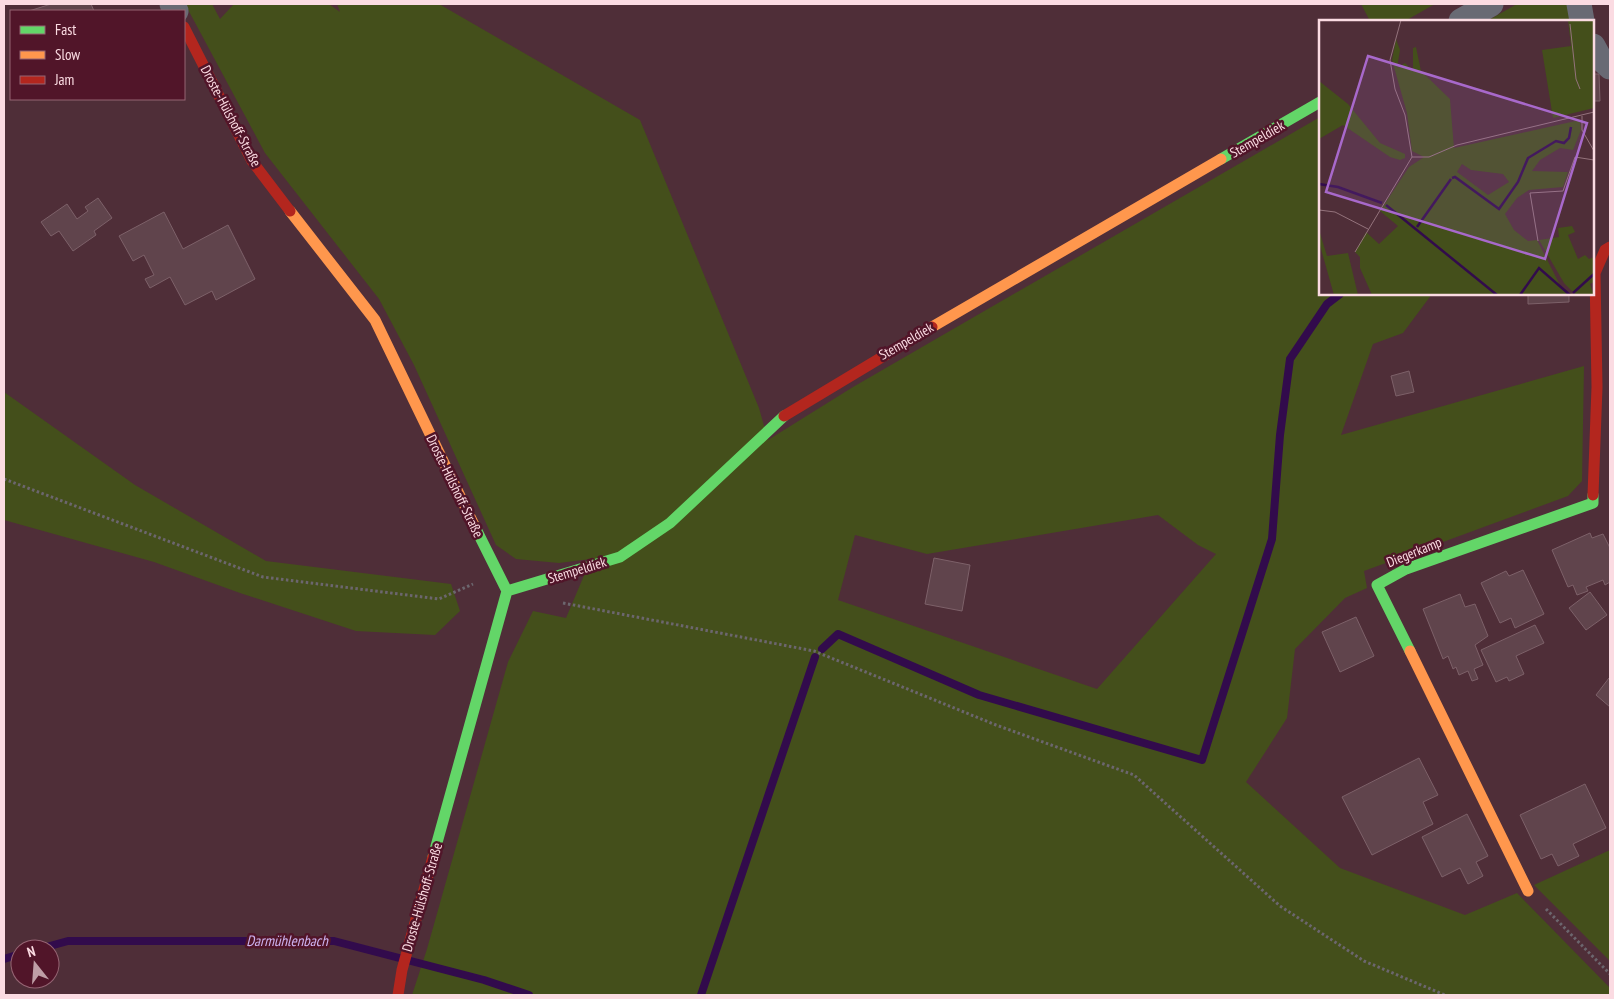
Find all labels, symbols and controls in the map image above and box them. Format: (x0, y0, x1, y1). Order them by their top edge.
legend (10, 10, 185, 100)
text: Fast (55, 20, 76, 39)
inset map (1319, 20, 1594, 295)
text: Slow (55, 45, 80, 64)
street label: Droste-Hülshoff-Straße (197, 62, 265, 170)
text: Jam (54, 70, 74, 89)
street label: Stempeldiek (1226, 116, 1288, 162)
street label: Stempeldiek (875, 318, 937, 364)
street label: Droste-Hülshoff-Straße (422, 432, 488, 541)
street label: Diegerkamp (1384, 533, 1444, 571)
street label: Stempeldiek (546, 552, 609, 587)
street label: Droste-Hülshoff-Straße (398, 840, 446, 953)
water label: Darmühlenbach (246, 931, 329, 950)
north arrow (10, 939, 60, 989)
text: N (25, 942, 37, 961)

